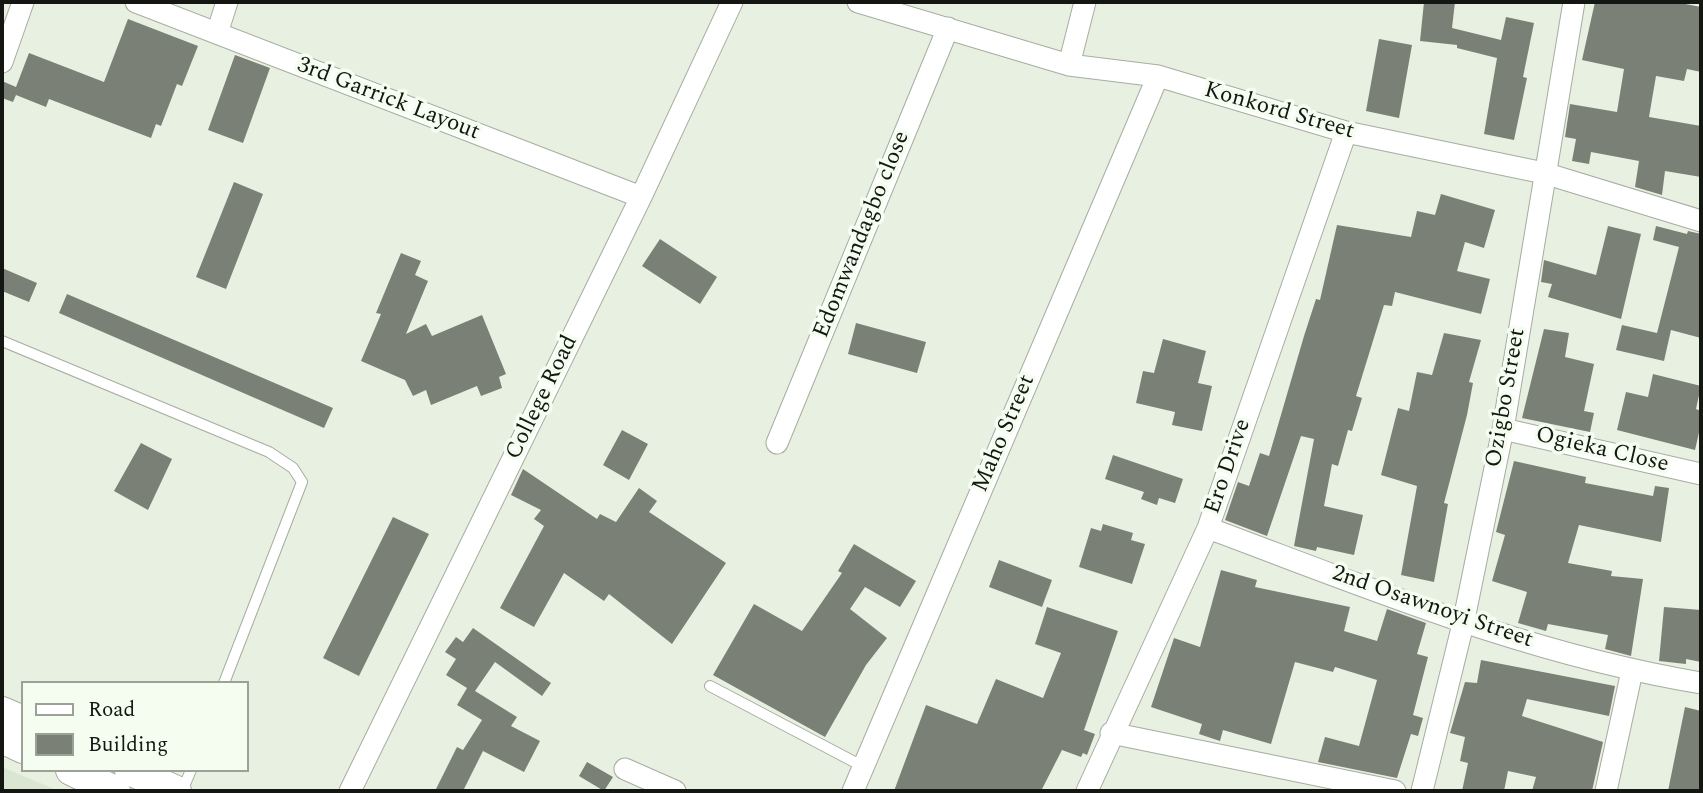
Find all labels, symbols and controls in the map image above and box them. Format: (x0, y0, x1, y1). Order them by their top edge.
street label: 3rd Garrick Layout (293, 52, 483, 148)
street label: Konkord Street (1201, 77, 1357, 147)
street label: Edomwandagbo close (809, 127, 917, 343)
street label: Ozigbo Street (1481, 326, 1533, 470)
street label: College Road (501, 331, 585, 465)
street label: Maho Street (968, 371, 1042, 497)
street label: Ero Drive (1200, 416, 1258, 518)
street label: Ogieka Close (1533, 422, 1671, 480)
street label: 2nd Osawnoyi Street (1328, 561, 1536, 655)
legend (21, 681, 248, 772)
text: Road (88, 694, 135, 726)
text: Building (88, 729, 168, 761)

